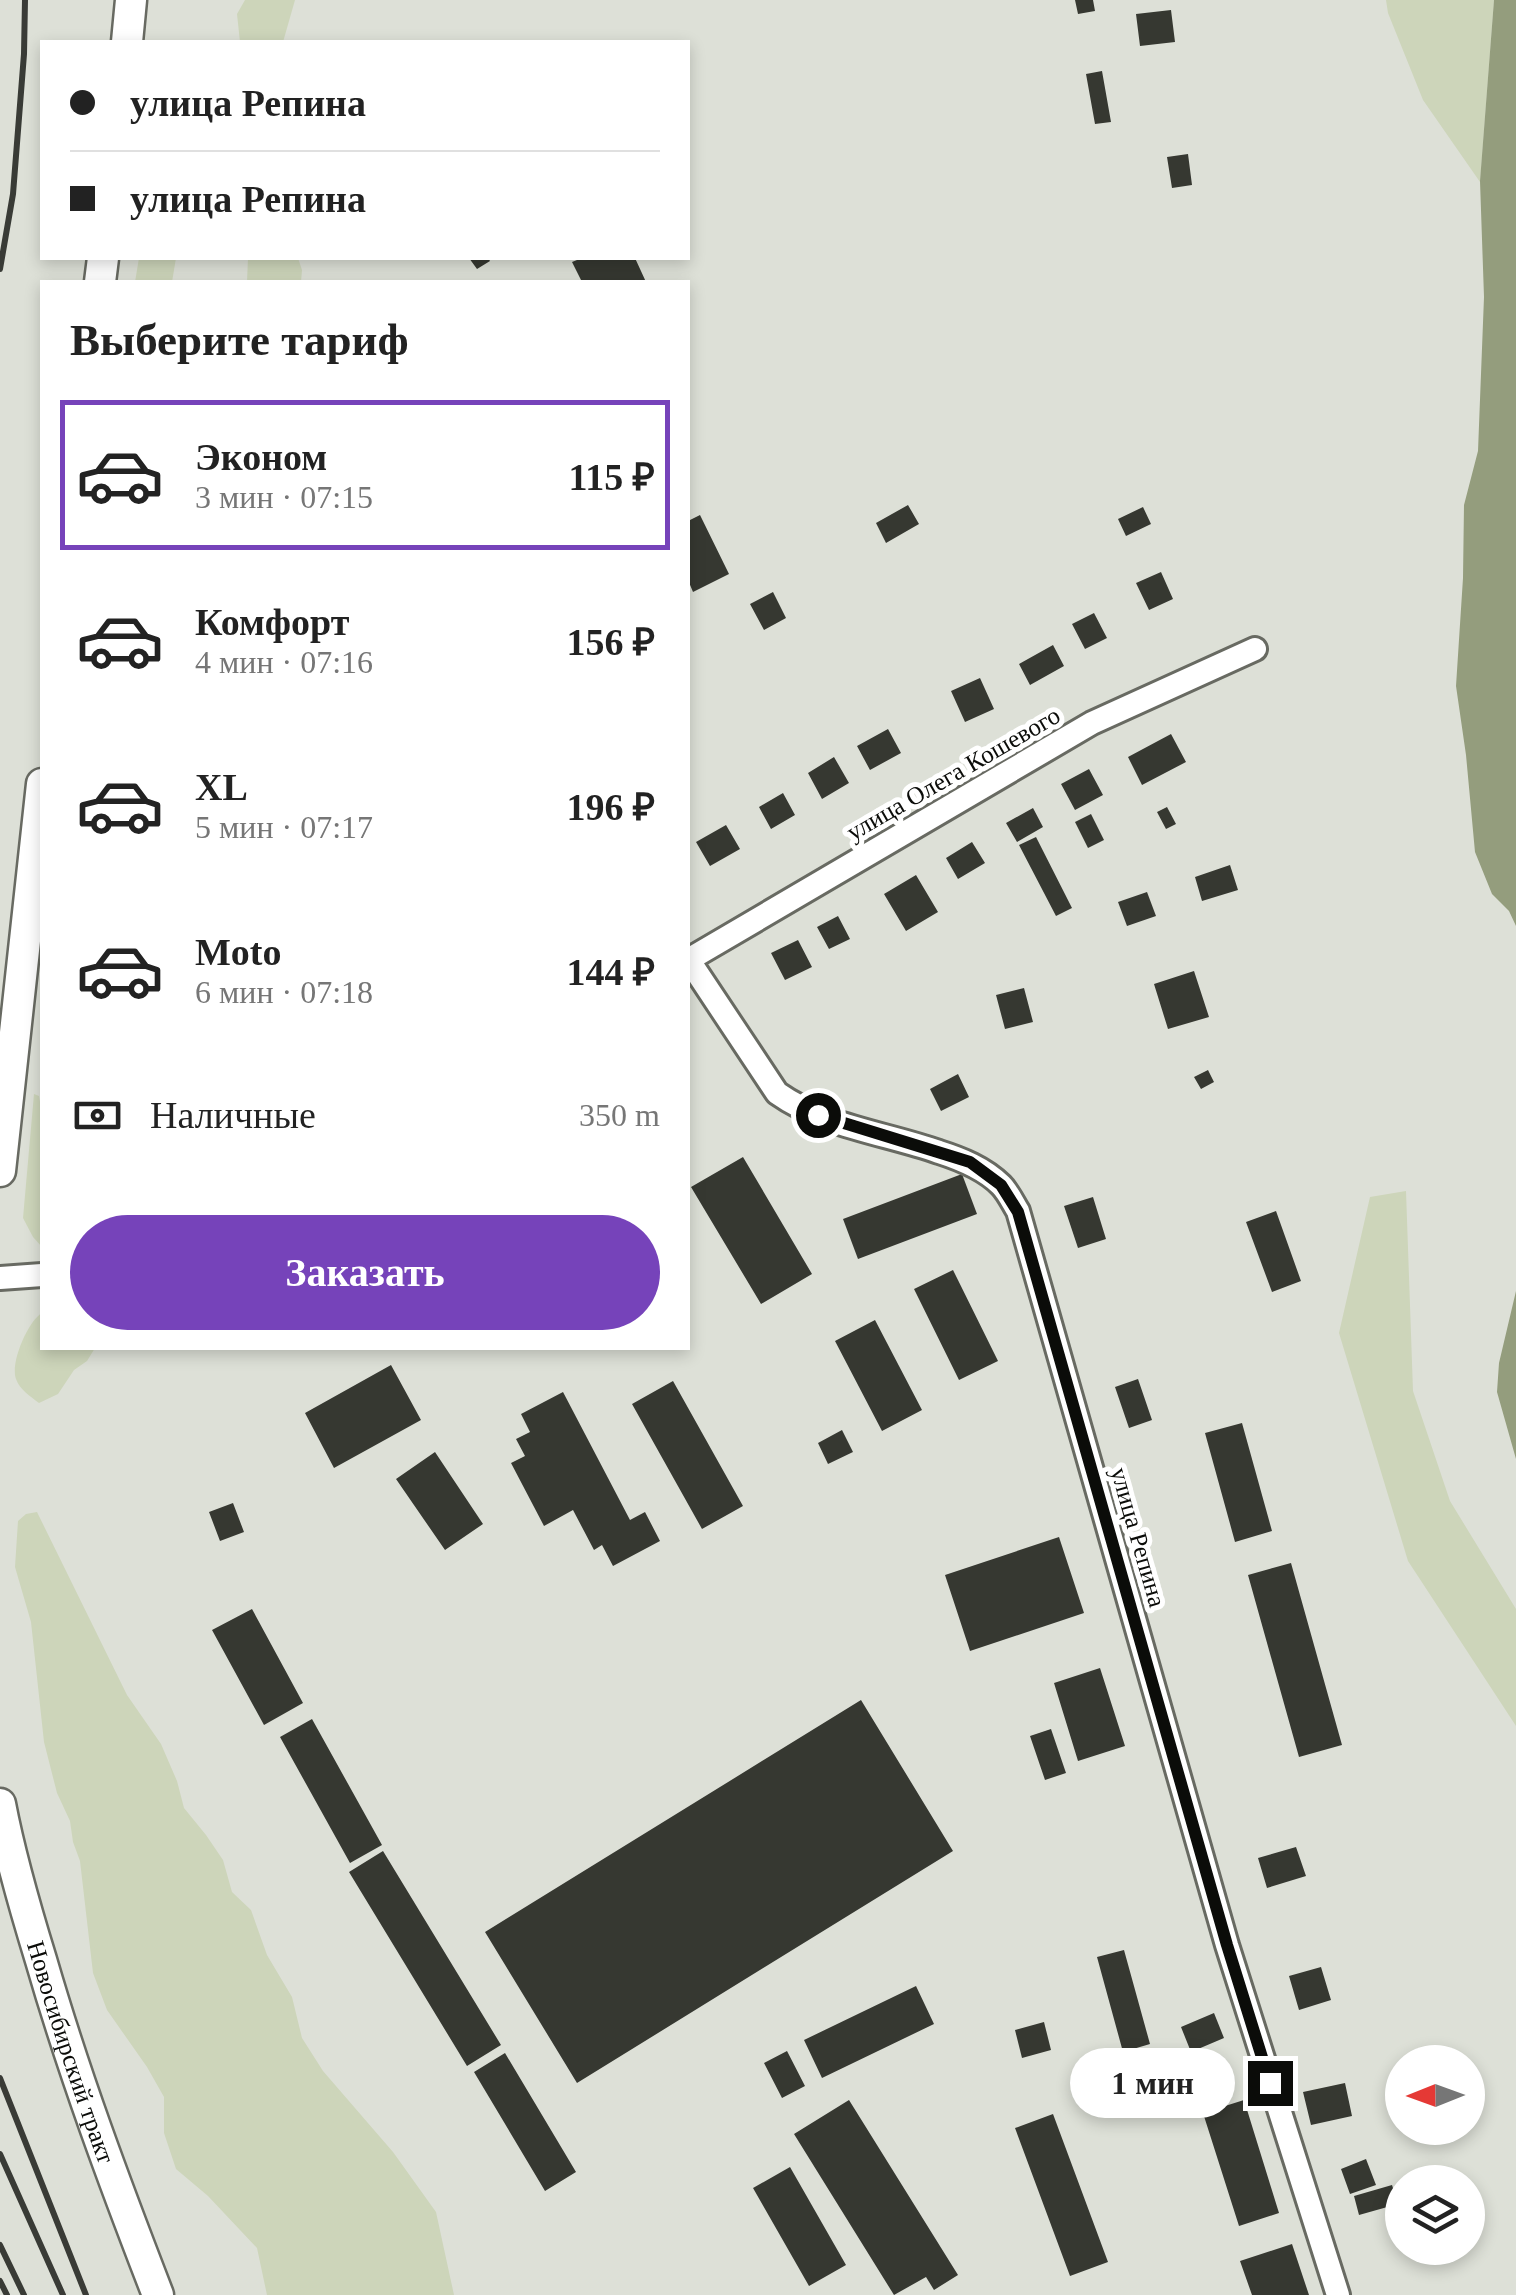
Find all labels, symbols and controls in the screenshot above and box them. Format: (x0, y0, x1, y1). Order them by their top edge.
text: улица Репина (130, 82, 366, 124)
text: улица Репина (130, 178, 366, 220)
text: Выберите тариф (70, 315, 409, 365)
icon: car (75, 430, 165, 520)
text: Эконом (195, 436, 327, 478)
text: 115 ₽ (568, 456, 655, 498)
text: 3 мин · 07:15 (195, 479, 373, 515)
icon: car (75, 595, 165, 685)
text: Комфорт (195, 601, 349, 643)
text: 156 ₽ (566, 621, 655, 663)
text: 4 мин · 07:16 (195, 644, 373, 680)
street label: улица Олега Кошевого (842, 701, 1065, 846)
icon: car (75, 760, 165, 850)
text: XL (195, 766, 248, 808)
text: 196 ₽ (566, 786, 655, 828)
text: 5 мин · 07:17 (195, 809, 373, 845)
icon: car (75, 925, 165, 1015)
text: Moto (195, 931, 282, 973)
text: 144 ₽ (566, 951, 655, 993)
text: 6 мин · 07:18 (195, 974, 373, 1010)
icon: cash (70, 1088, 125, 1143)
route start (796, 1093, 841, 1138)
text: Наличные (150, 1094, 316, 1136)
text: 350 m (579, 1097, 660, 1133)
button: Заказать (70, 1215, 660, 1330)
street label: улица Репина (1106, 1464, 1171, 1610)
street label: Новосибирский тракт (22, 1937, 120, 2167)
north arrow (1385, 2045, 1485, 2145)
map controls (1385, 2045, 1485, 2265)
callout: 1 мин (1070, 2048, 1235, 2118)
route end (1248, 2061, 1293, 2106)
text: 1 мин (1111, 2065, 1194, 2101)
button: layers (1385, 2165, 1485, 2265)

